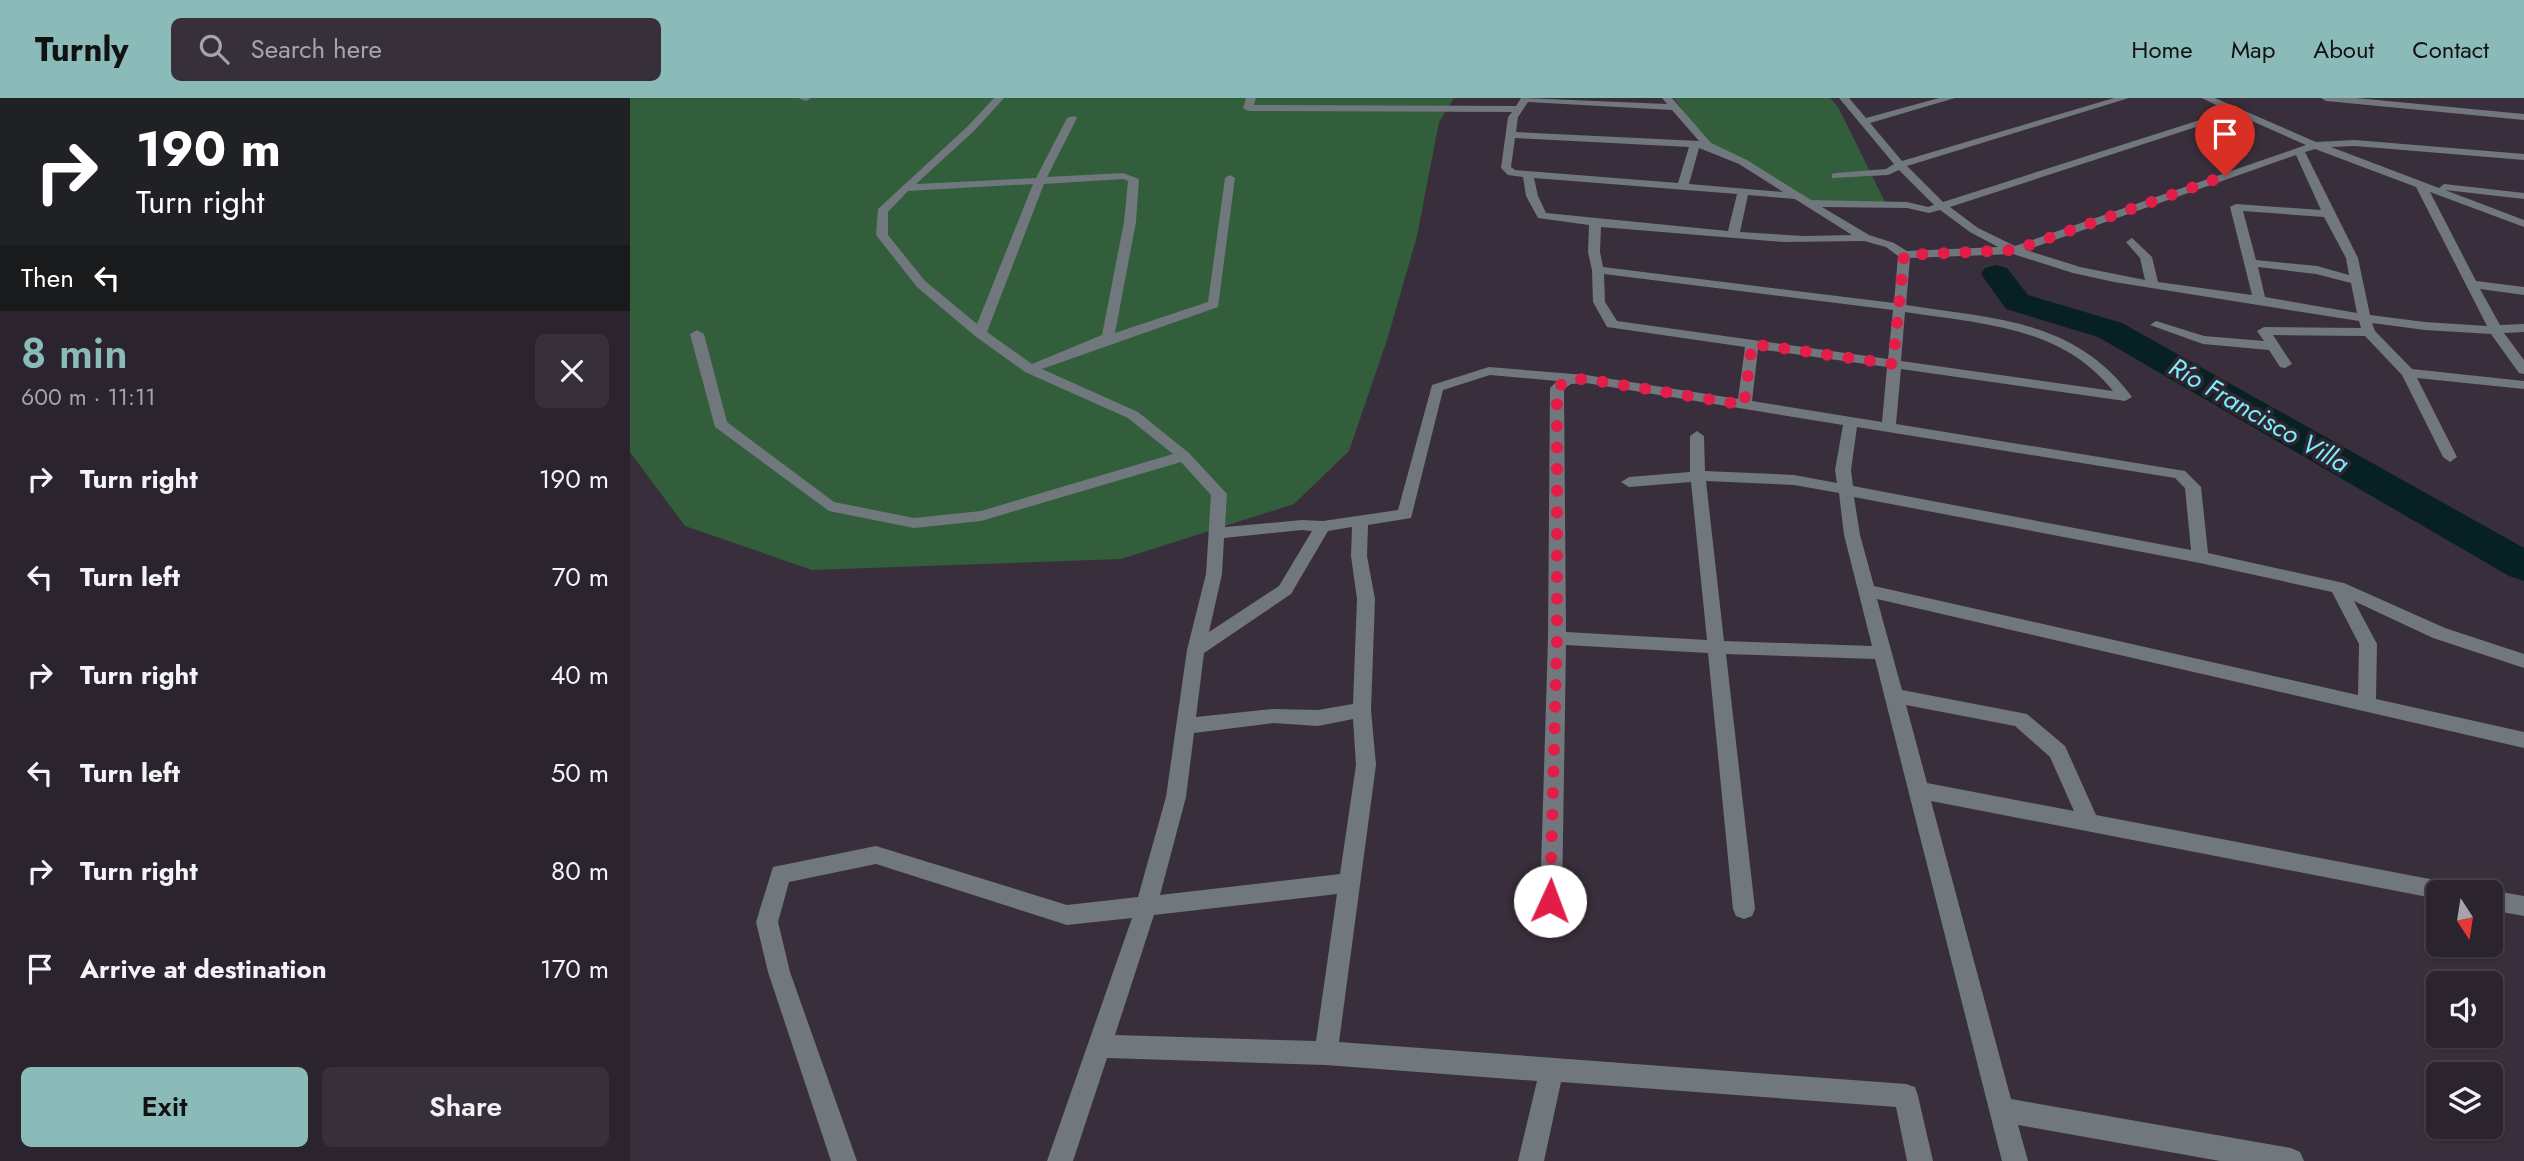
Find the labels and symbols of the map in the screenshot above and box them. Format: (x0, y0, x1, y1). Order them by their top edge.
pin (2195, 104, 2255, 176)
water label: Río Francisco Villa (2162, 348, 2357, 482)
position arrow (1513, 864, 1587, 938)
north arrow (2426, 880, 2502, 957)

